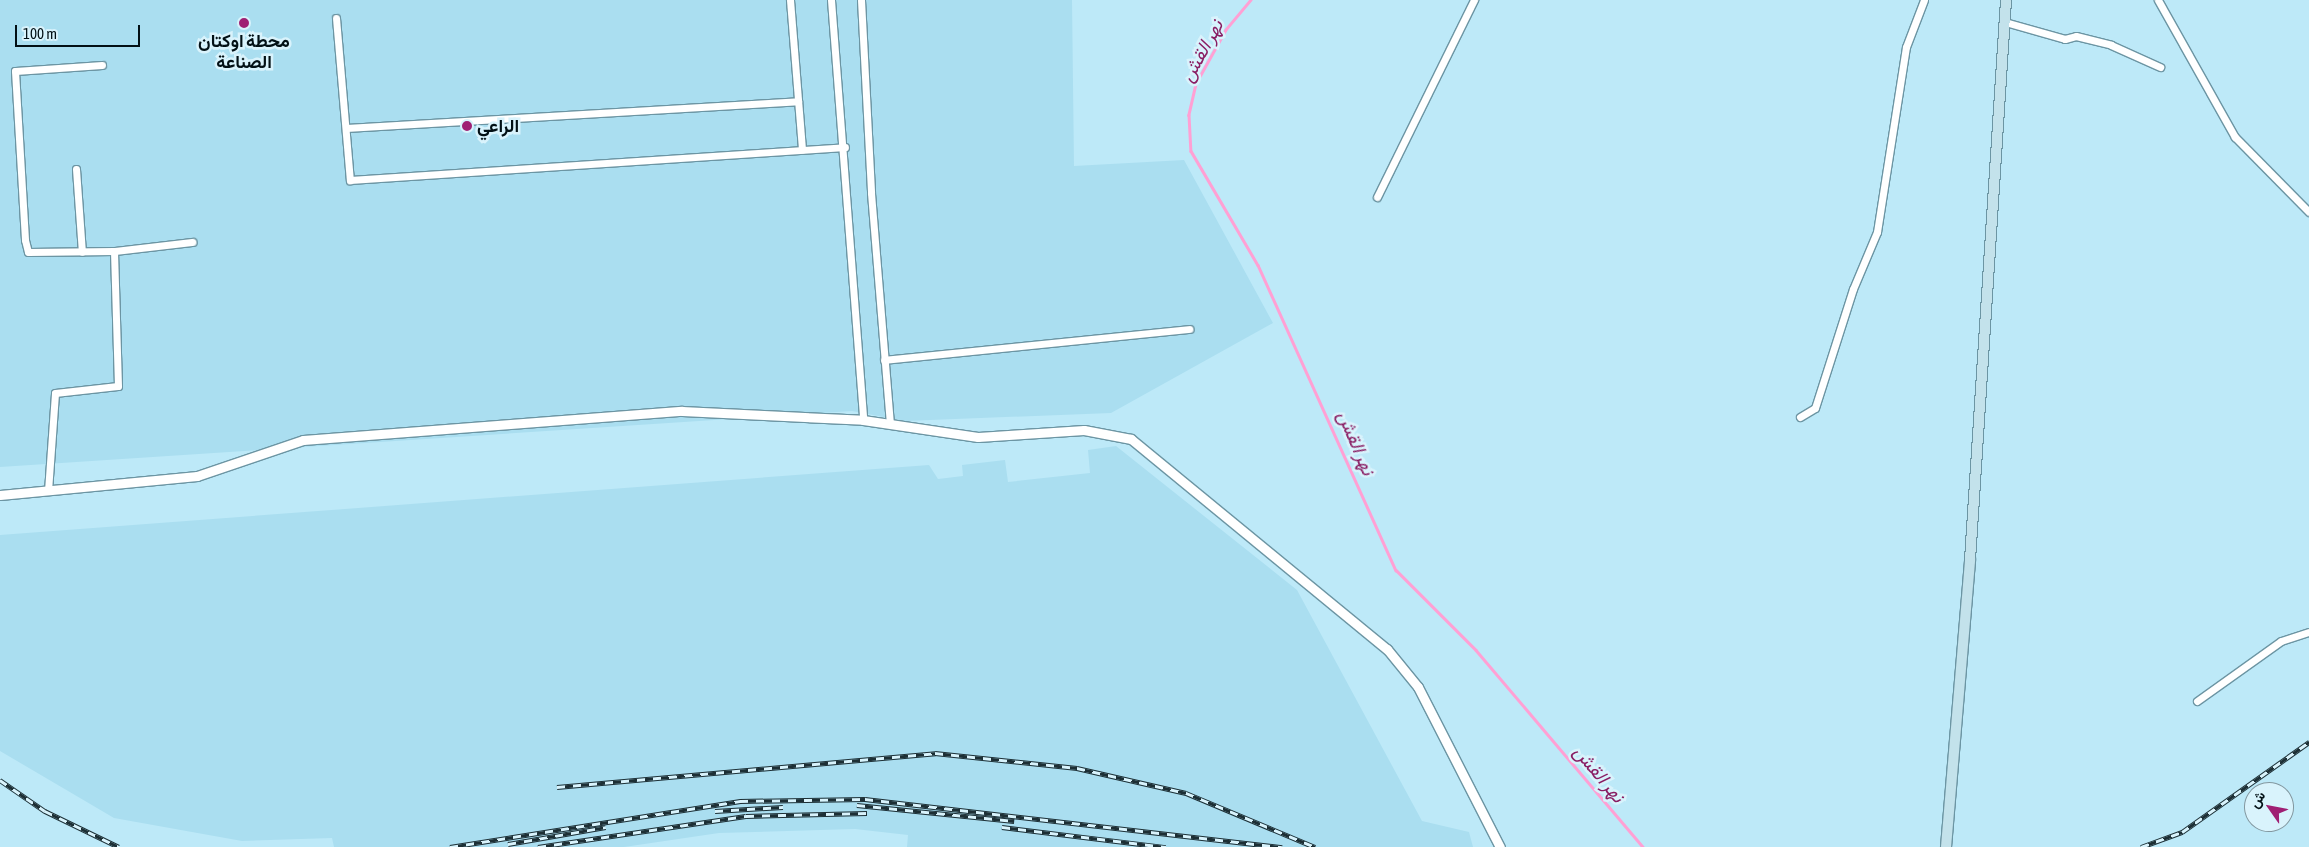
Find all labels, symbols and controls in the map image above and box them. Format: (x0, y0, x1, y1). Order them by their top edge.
scale bar (18, 15, 142, 47)
water label: نهر القش (1176, 16, 1228, 86)
marker: محطة اوكتان الصناعة (238, 17, 250, 29)
text: 100 m (23, 25, 57, 42)
place label: محطة اوكتان الصناعة (198, 31, 290, 74)
place label: الراعي (477, 115, 519, 137)
marker: الراعي (461, 120, 473, 132)
water label: نهر القش (1332, 407, 1380, 479)
water label: نهر القش (1569, 741, 1629, 807)
north arrow (2244, 782, 2294, 832)
text: ش (2246, 788, 2269, 811)

